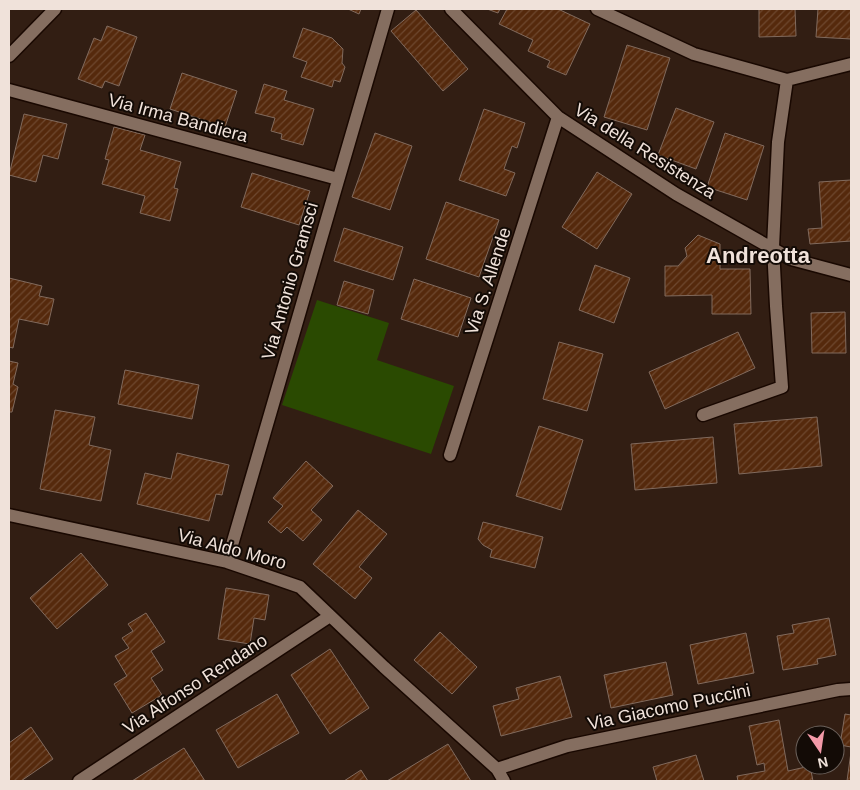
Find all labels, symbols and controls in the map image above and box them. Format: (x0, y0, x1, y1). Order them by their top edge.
street label: Via Irma Bandiera (106, 90, 251, 147)
street label: Via della Resistenza (571, 99, 720, 203)
street label: Via Antonio Gramsci (258, 200, 322, 362)
street label: Via S. Allende (461, 225, 515, 337)
district label: Andreotta (706, 243, 811, 268)
street label: Via Aldo Moro (175, 525, 289, 573)
street label: Via Alfonso Rendano (119, 630, 271, 738)
street label: Via Giacomo Puccini (586, 680, 752, 734)
north arrow (795, 725, 845, 775)
text: N (816, 754, 830, 772)

